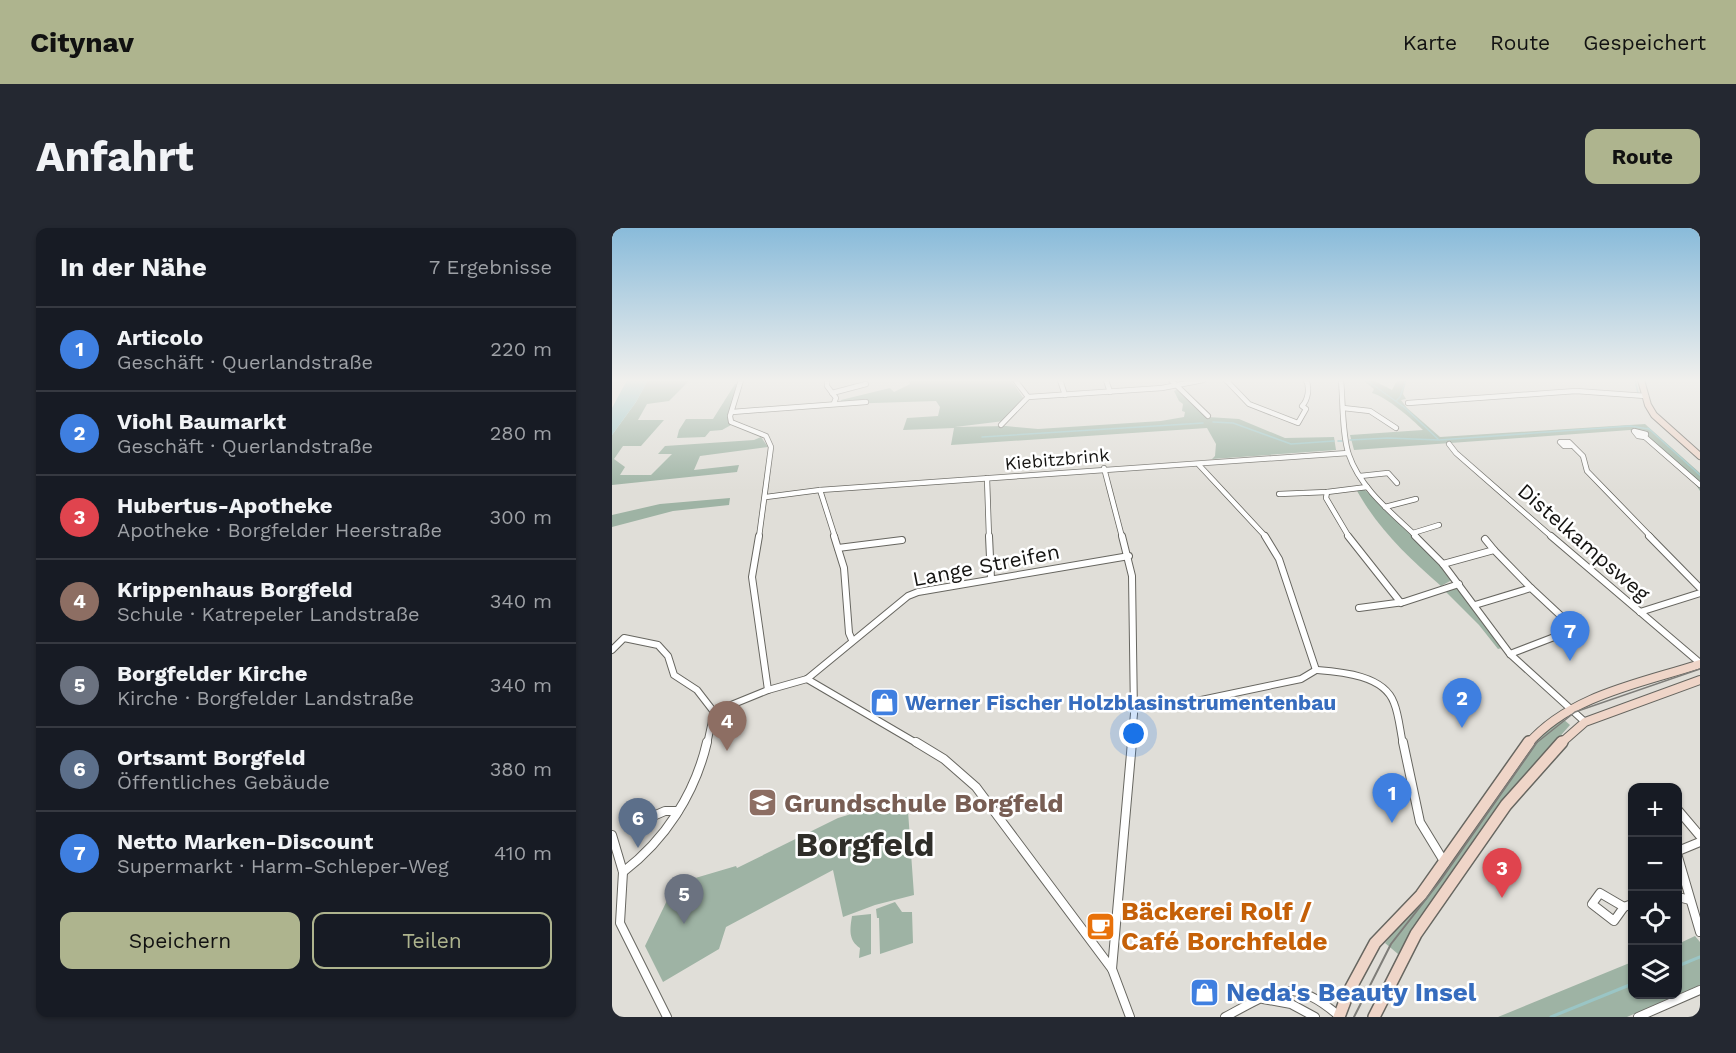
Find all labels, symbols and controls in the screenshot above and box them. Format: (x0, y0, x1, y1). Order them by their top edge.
text: Citynav (30, 26, 134, 59)
text: Karte (1403, 30, 1457, 55)
text: Route (1490, 30, 1550, 55)
text: Gespeichert (1583, 30, 1706, 55)
button: Route (1585, 129, 1700, 184)
text: Anfahrt (36, 132, 194, 181)
text: In der Nähe (60, 252, 207, 282)
text: 7 Ergebnisse (429, 255, 552, 279)
text: Articolo (117, 325, 203, 350)
text: 1 (75, 337, 84, 361)
text: 220 m (490, 337, 552, 361)
text: Geschäft · Querlandstraße (117, 350, 373, 374)
text: Viohl Baumarkt (117, 409, 286, 434)
text: 2 (74, 421, 85, 445)
text: 280 m (490, 421, 552, 445)
text: Geschäft · Querlandstraße (117, 434, 373, 458)
street label: Kiebitzbrink (1004, 444, 1110, 474)
street label: Distelkampsweg (1513, 478, 1656, 607)
text: Hubertus-Apotheke (117, 493, 333, 518)
text: 3 (74, 505, 85, 529)
text: 300 m (490, 505, 552, 529)
text: Apotheke · Borgfelder Heerstraße (117, 518, 442, 542)
street label: Lange Streifen (910, 538, 1062, 592)
text: Krippenhaus Borgfeld (117, 577, 353, 602)
text: 4 (73, 589, 86, 613)
text: 340 m (490, 589, 552, 613)
text: Schule · Katrepeler Landstraße (117, 602, 420, 626)
pin: 7 (1550, 612, 1590, 661)
text: Borgfelder Kirche (117, 661, 308, 686)
text: 5 (74, 673, 85, 697)
text: 340 m (490, 673, 552, 697)
pin: 2 (1442, 678, 1482, 728)
text: Kirche · Borgfelder Landstraße (117, 686, 414, 710)
shop icon: Werner Fischer Holzblasinstrumentenbau (868, 686, 900, 718)
place label: Werner Fischer Holzblasinstrumentenbau (905, 690, 1336, 715)
pin: 4 (708, 702, 746, 751)
your location (1119, 719, 1148, 748)
text: Ortsamt Borgfeld (117, 745, 306, 770)
text: 6 (73, 757, 86, 781)
text: 380 m (490, 757, 552, 781)
text: Öffentliches Gebäude (117, 770, 330, 794)
pin: 1 (1372, 774, 1412, 823)
map controls (1628, 783, 1682, 999)
button: + (1628, 783, 1682, 837)
school or university icon: Grundschule Borgfeld (747, 787, 779, 819)
place label: Grundschule Borgfeld (784, 788, 1064, 818)
pin: 6 (618, 798, 658, 848)
district label: Borgfeld (796, 825, 934, 864)
text: Netto Marken-Discount (117, 829, 373, 854)
button: − (1628, 837, 1682, 891)
text: 7 (73, 841, 86, 865)
text: 410 m (494, 841, 552, 865)
pin: 3 (1482, 848, 1522, 898)
text: Supermarkt · Harm-Schleper-Weg (117, 854, 449, 878)
pin: 5 (664, 874, 704, 924)
button: locate (1628, 891, 1682, 945)
place label: Bäckerei Rolf / Café Borchfelde (1121, 896, 1328, 956)
cafe icon: Bäckerei Rolf / Café Borchfelde (1084, 910, 1116, 942)
button: Speichern (60, 912, 300, 969)
button: Teilen (312, 912, 552, 969)
button: layers (1628, 945, 1682, 999)
shop icon: Neda's Beauty Insel (1189, 976, 1221, 1008)
place label: Neda's Beauty Insel (1226, 977, 1477, 1007)

